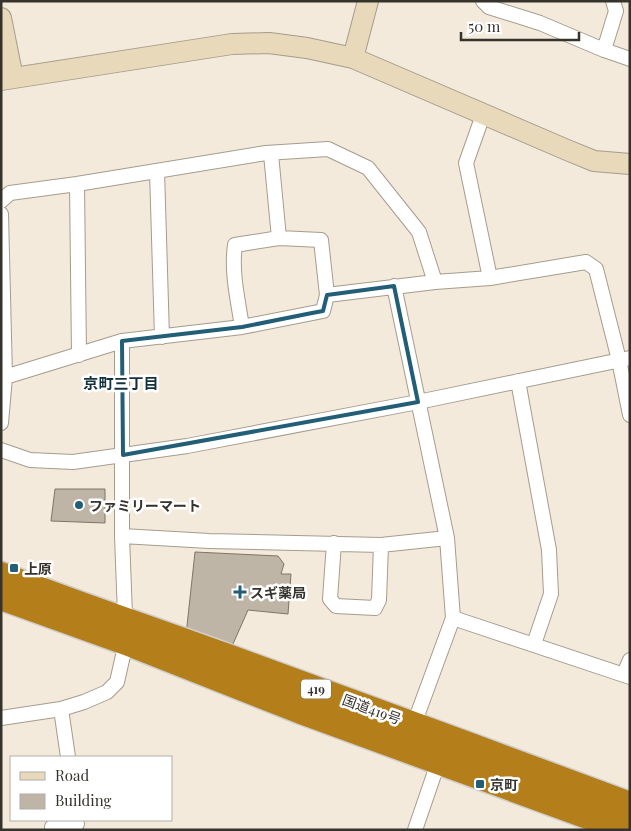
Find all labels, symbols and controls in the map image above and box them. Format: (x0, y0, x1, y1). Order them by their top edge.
scale bar (461, 10, 578, 42)
text: 50 m (468, 16, 501, 36)
district label: 京町三丁目 (83, 373, 159, 393)
place label: ファミリーマート (89, 496, 201, 515)
marker: ファミリーマート (73, 499, 85, 511)
place label: 上原 (24, 559, 52, 578)
marker: 上原 (8, 562, 20, 574)
place label: スギ薬局 (250, 583, 306, 602)
marker: スギ薬局 (234, 586, 246, 598)
road number: 419 (301, 680, 331, 699)
street label: 国道419号 (340, 690, 404, 728)
legend (10, 756, 172, 821)
text: Road (55, 765, 89, 785)
place label: 京町 (490, 775, 518, 794)
marker: 京町 (474, 778, 486, 790)
text: Building (55, 790, 112, 810)

